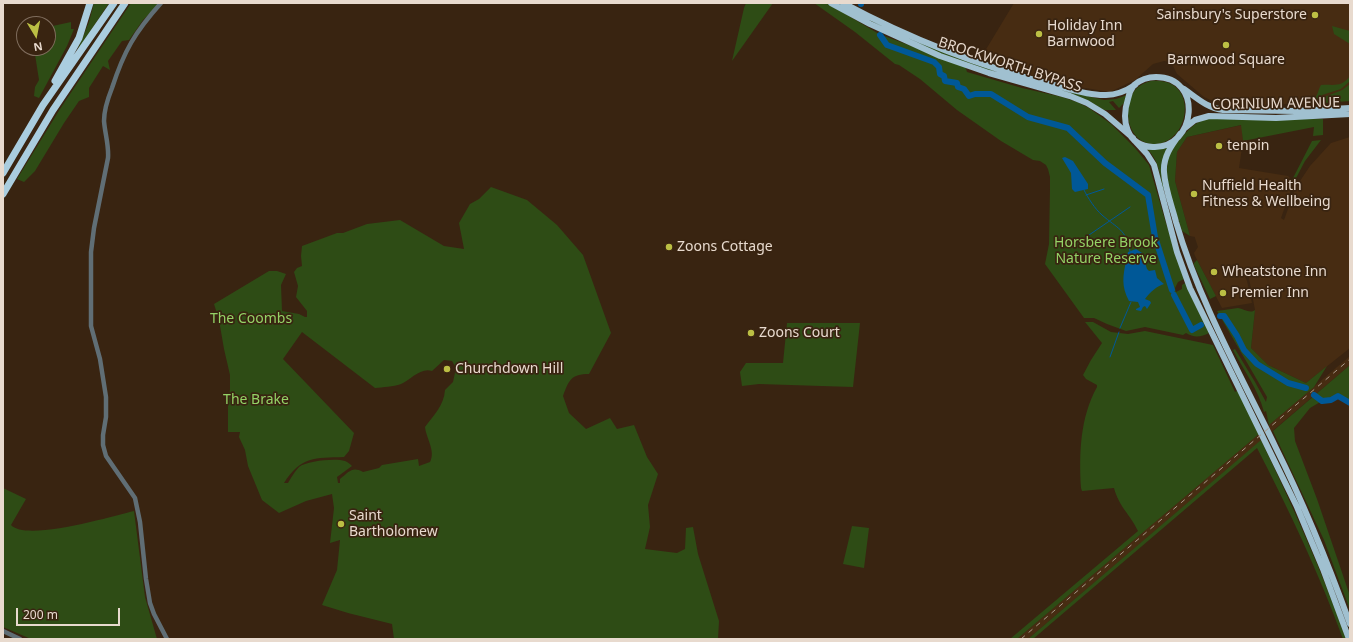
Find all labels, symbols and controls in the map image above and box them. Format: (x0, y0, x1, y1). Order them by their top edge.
place label: Sainsbury's Superstore (1156, 7, 1307, 23)
marker: Sainsbury's Superstore (1310, 10, 1320, 20)
north arrow (16, 16, 56, 56)
place label: Holiday Inn Barnwood (1047, 18, 1122, 50)
marker: Holiday Inn Barnwood (1034, 29, 1044, 39)
street label: BROCKWORTH BYPASS (936, 34, 1084, 96)
text: N (32, 39, 44, 55)
marker: Barnwood Square (1221, 40, 1231, 50)
place label: Barnwood Square (1167, 52, 1285, 68)
street label: CORINIUM AVENUE (1212, 94, 1340, 114)
place label: tenpin (1227, 138, 1269, 154)
marker: tenpin (1214, 141, 1224, 151)
place label: Nuffield Health Fitness & Wellbeing (1202, 178, 1331, 210)
marker: Nuffield Health Fitness & Wellbeing (1189, 189, 1199, 199)
park label: Horsbere Brook Nature Reserve (1054, 235, 1158, 268)
place label: Zoons Cottage (677, 239, 773, 255)
marker: Zoons Cottage (664, 242, 674, 252)
place label: Wheatstone Inn (1222, 264, 1327, 280)
marker: Wheatstone Inn (1209, 267, 1219, 277)
place label: Premier Inn (1231, 285, 1309, 301)
marker: Premier Inn (1218, 288, 1228, 298)
park label: The Coombs (210, 311, 292, 327)
place label: Zoons Court (759, 325, 840, 341)
marker: Zoons Court (746, 328, 756, 338)
place label: Churchdown Hill (455, 361, 563, 377)
marker: Churchdown Hill (442, 364, 452, 374)
park label: The Brake (223, 392, 289, 408)
place label: Saint Bartholomew (349, 508, 438, 540)
marker: Saint Bartholomew (336, 519, 346, 529)
scale bar (18, 600, 122, 626)
text: 200 m (23, 606, 58, 623)

